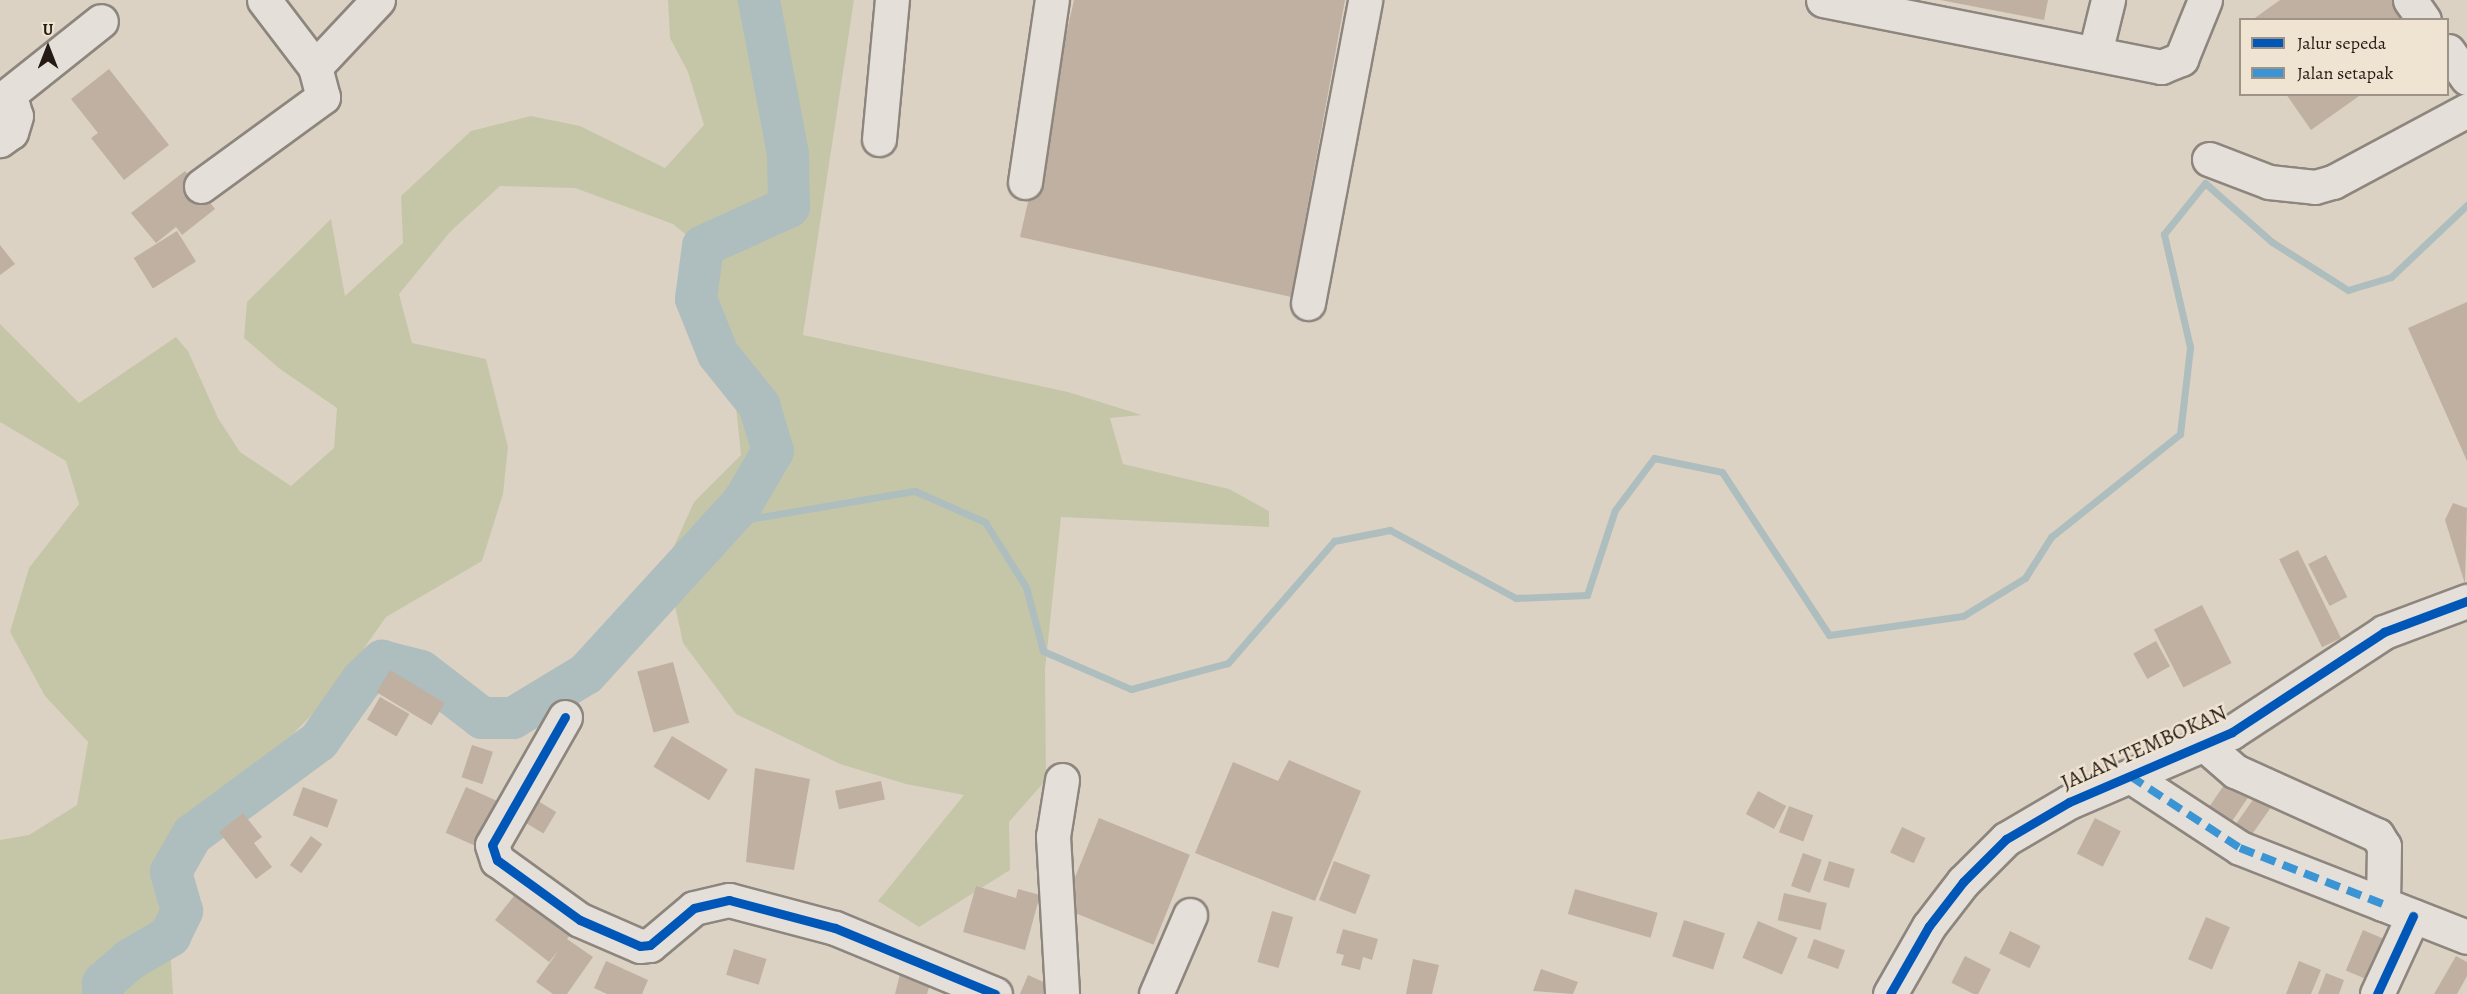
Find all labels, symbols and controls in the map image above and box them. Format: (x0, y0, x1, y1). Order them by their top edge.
north arrow (18, 18, 78, 78)
legend (2239, 18, 2449, 96)
text: U (43, 19, 53, 41)
text: Jalur sepeda (2297, 31, 2386, 55)
text: Jalan setapak (2297, 61, 2393, 85)
street label: JALAN TEMBOKAN (2057, 700, 2231, 796)

